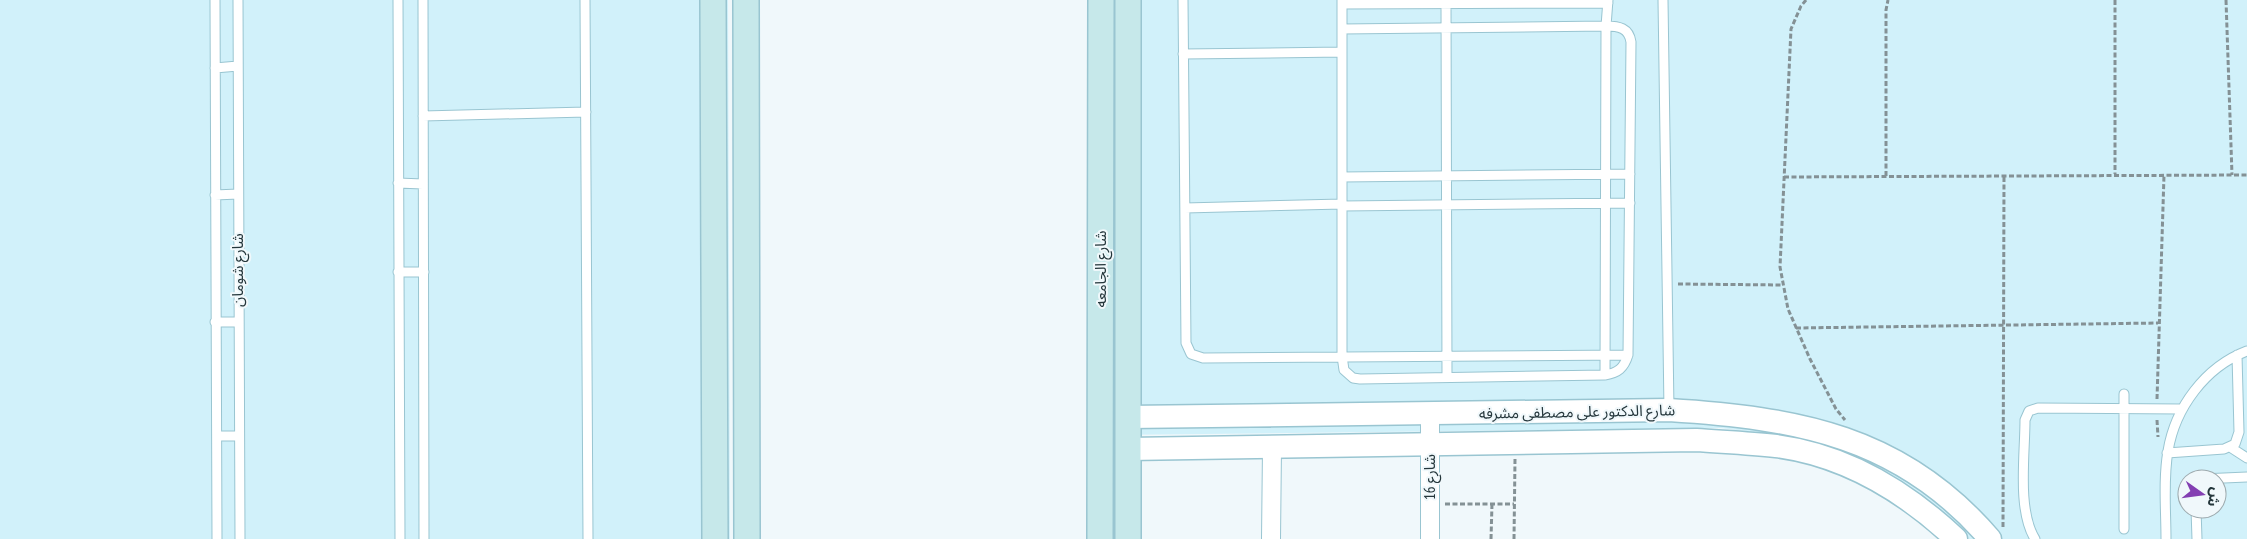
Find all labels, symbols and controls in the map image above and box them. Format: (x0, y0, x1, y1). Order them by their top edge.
street label: شارع الجامعه (1091, 230, 1113, 307)
street label: شارع شومان (228, 233, 250, 307)
street label: شارع الدكتور على مصطفى مشرفه (1479, 400, 1676, 426)
street label: شارع 16 (1420, 454, 1442, 500)
north arrow (2177, 469, 2227, 519)
text: ش (2204, 486, 2226, 509)

